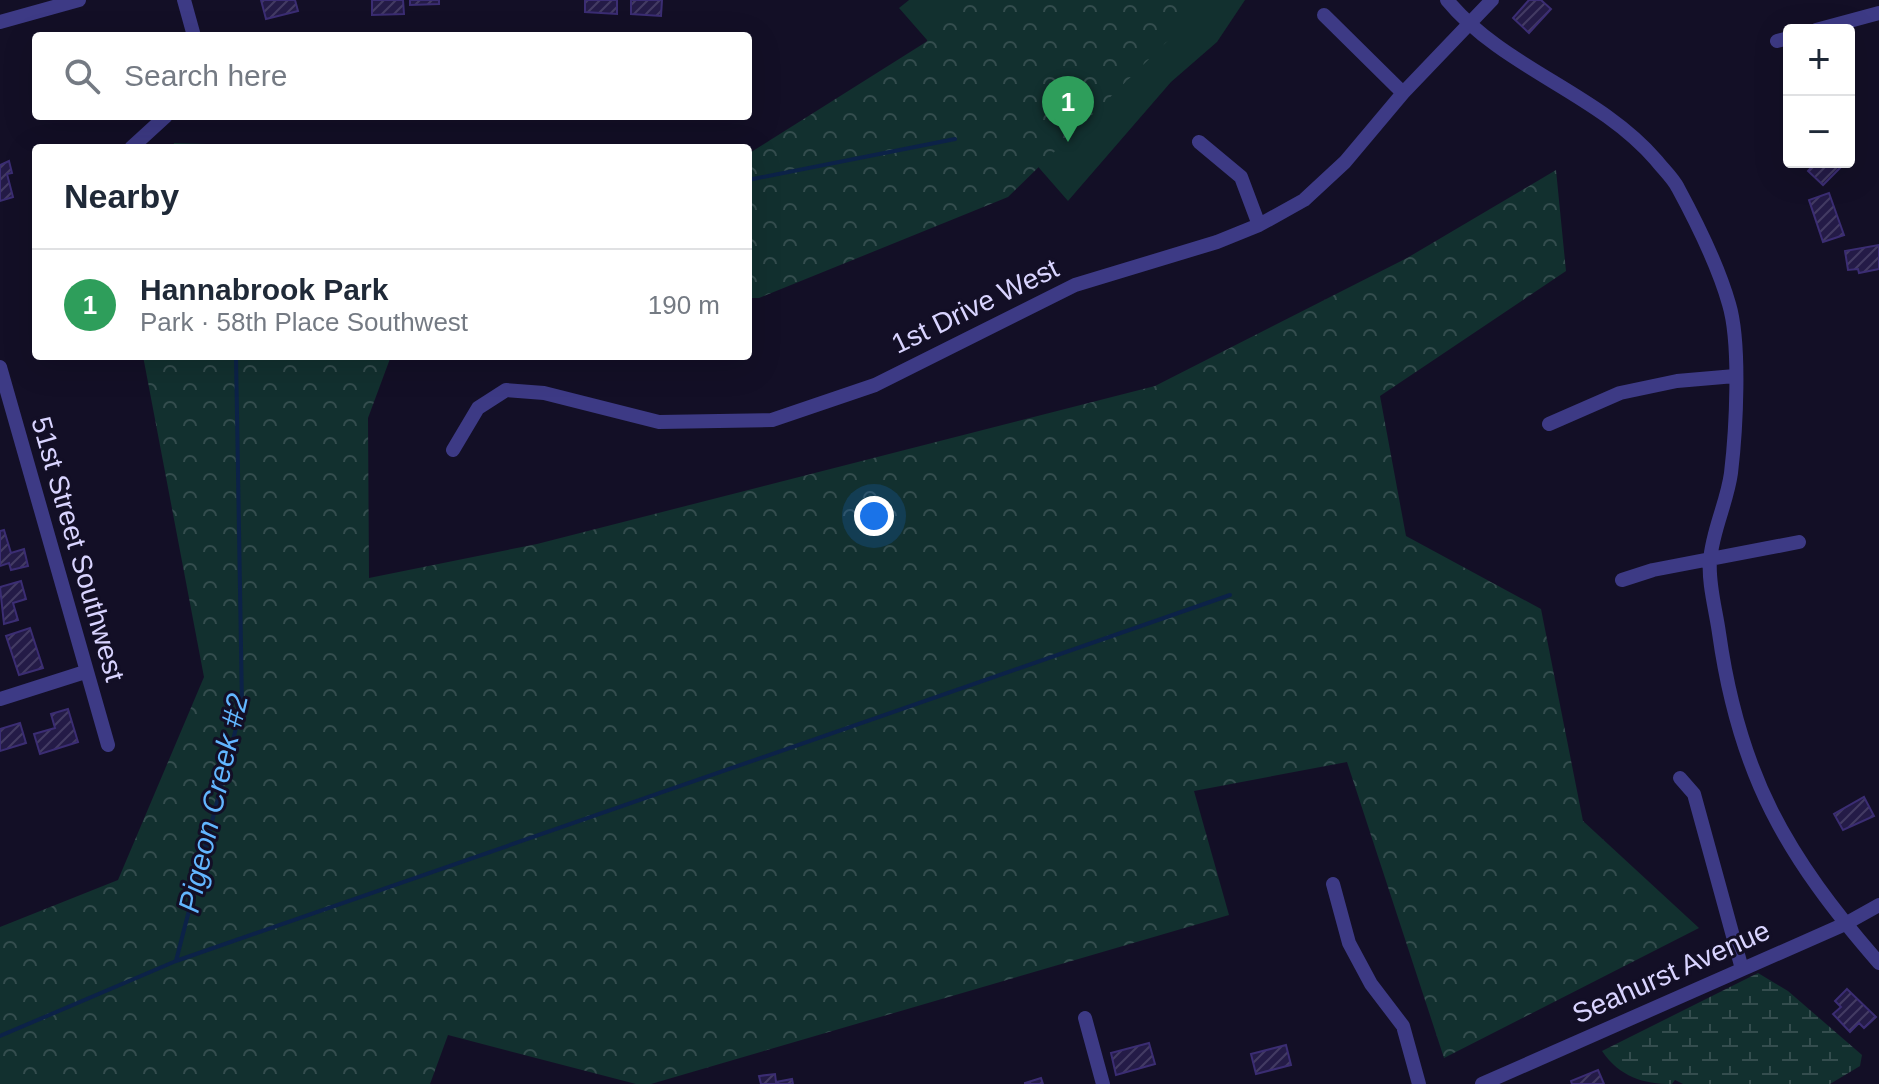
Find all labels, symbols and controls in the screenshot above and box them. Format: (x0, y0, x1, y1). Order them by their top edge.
map controls (1783, 24, 1855, 168)
button: + (1783, 24, 1855, 96)
search box (32, 32, 752, 120)
icon: search (60, 54, 104, 98)
text: Search here (124, 59, 287, 92)
pin: 1 (1042, 76, 1094, 142)
button: − (1783, 96, 1855, 168)
text: Nearby (64, 177, 179, 215)
street label: 1st Drive West (887, 252, 1064, 360)
text: Hannabrook Park (140, 273, 388, 306)
text: 1 (83, 290, 97, 320)
text: 190 m (648, 290, 720, 320)
text: Park · 58th Place Southwest (140, 307, 468, 337)
street label: 51st Street Southwest (25, 413, 131, 685)
your location (854, 496, 894, 536)
water label: Pigeon Creek #2 (172, 690, 254, 916)
street label: Seahurst Avenue (1568, 915, 1774, 1029)

